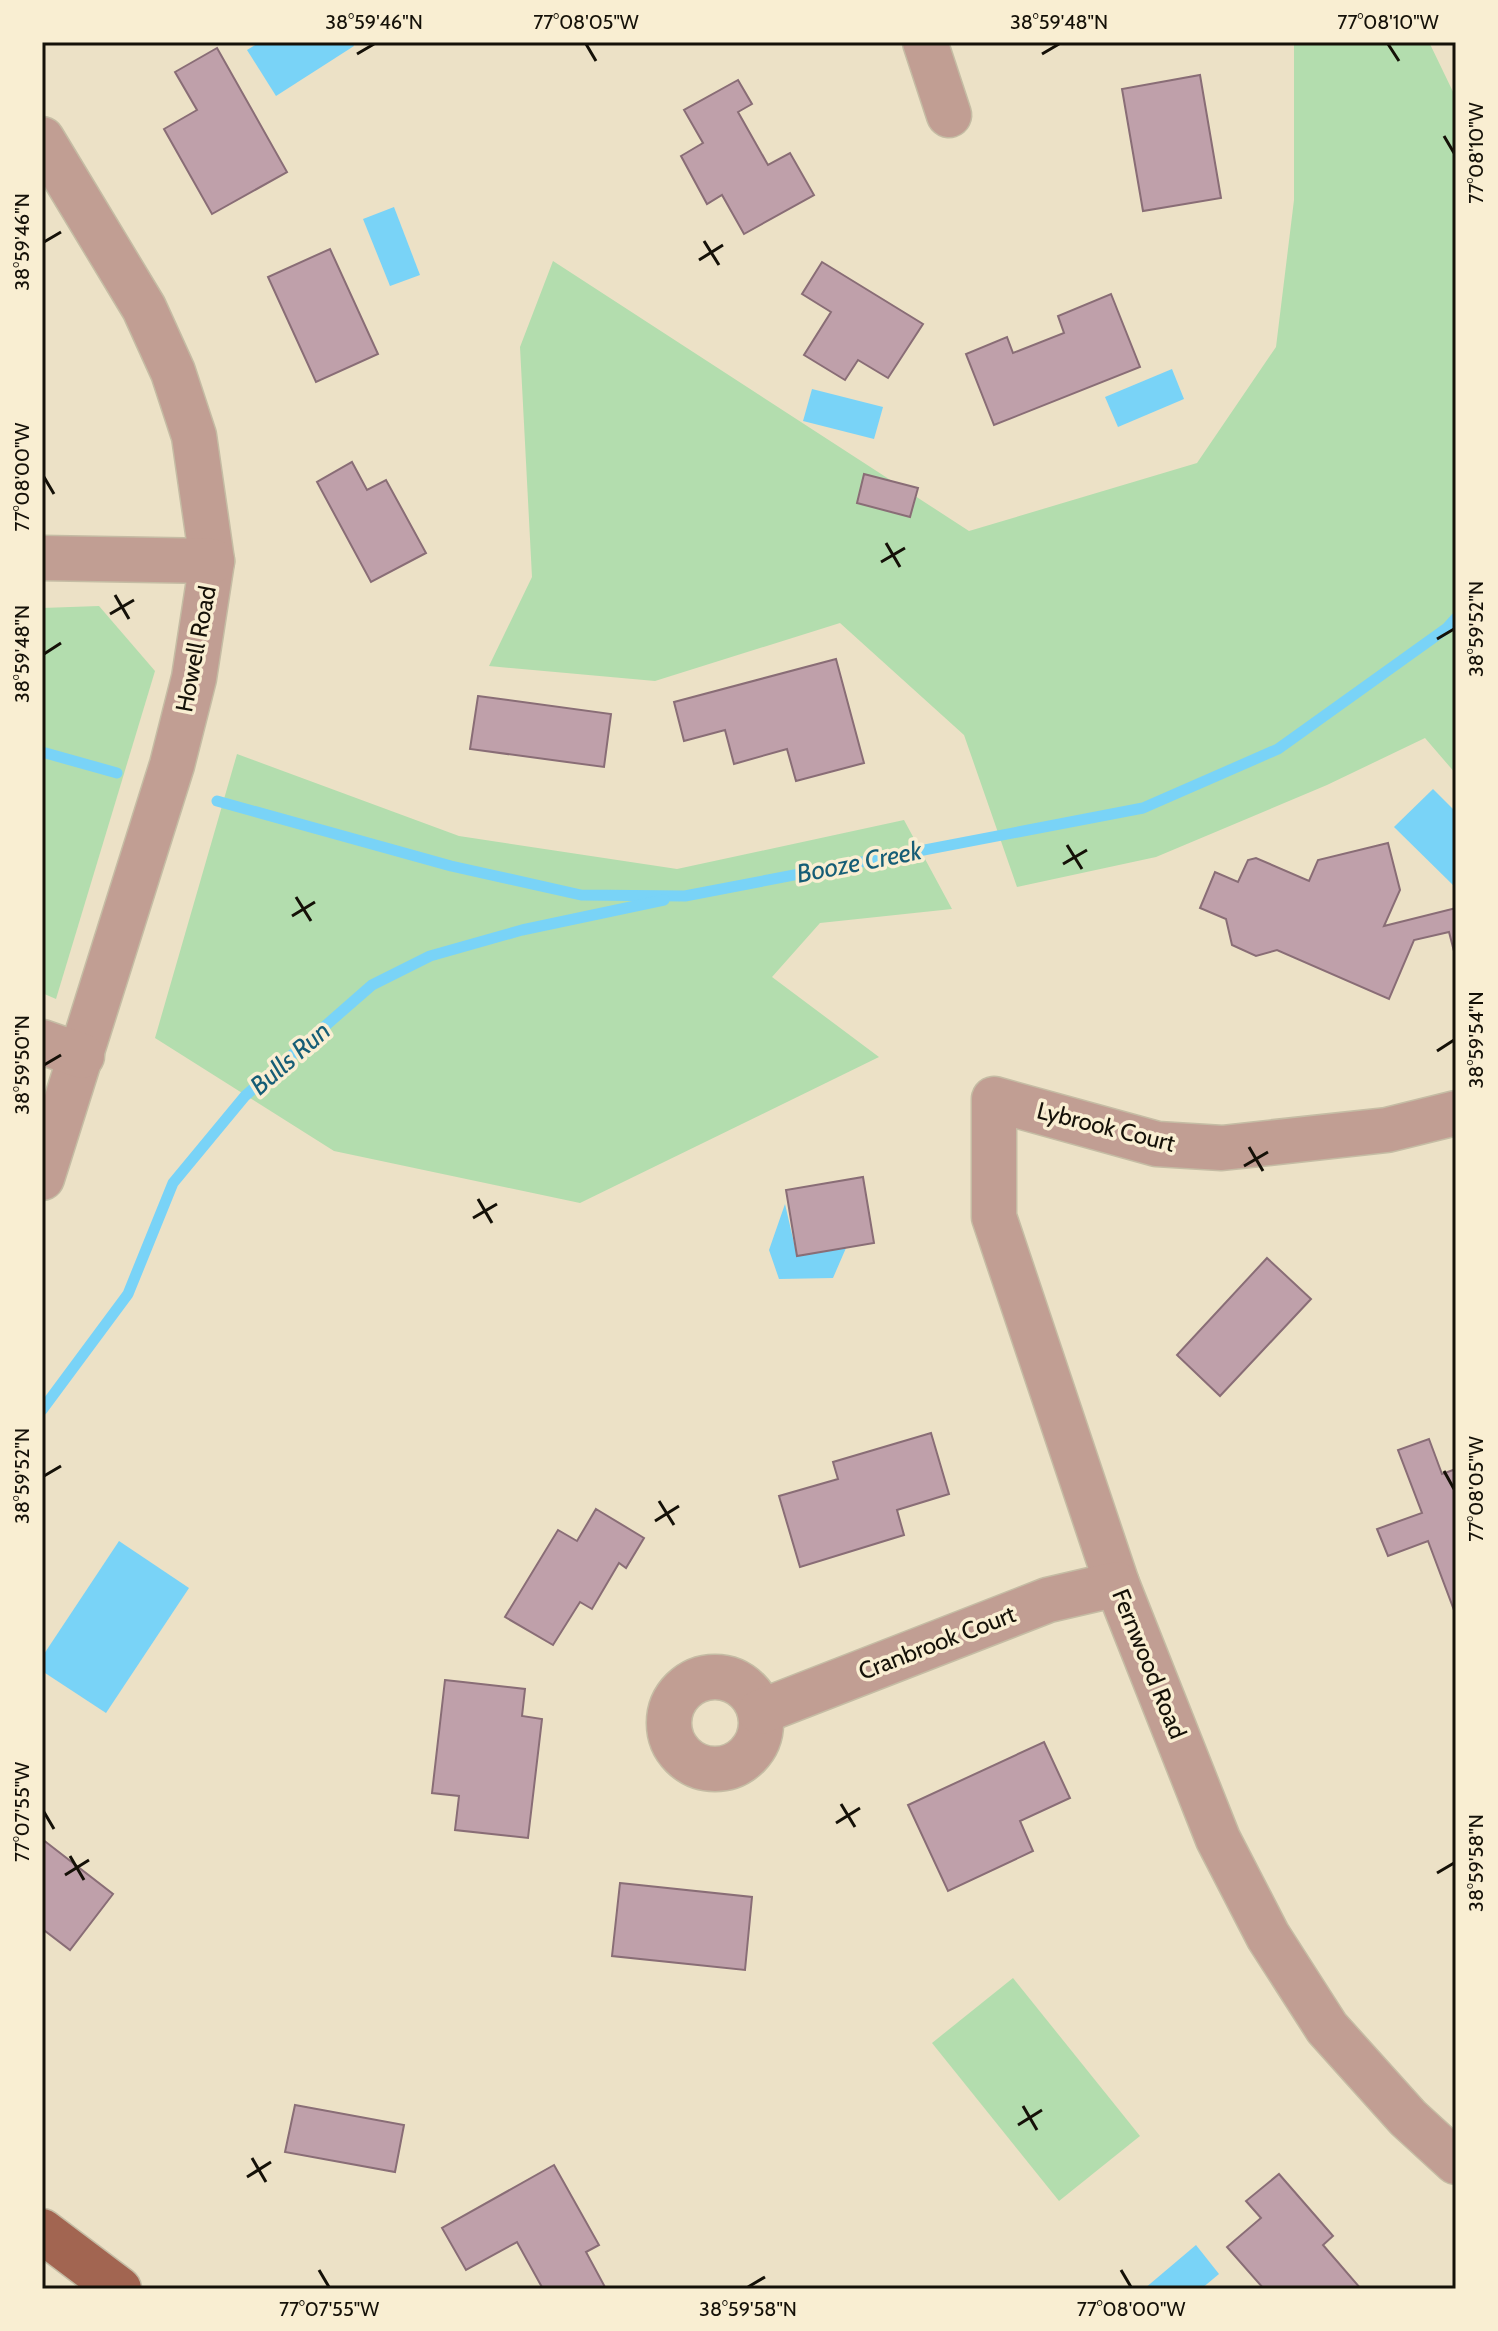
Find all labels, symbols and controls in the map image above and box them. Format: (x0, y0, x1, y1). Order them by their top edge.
text: 38°59'46"N (325, 10, 423, 34)
text: 77°08'05"W (533, 10, 639, 34)
text: 38°59'48"N (1010, 10, 1108, 34)
text: 77°08'10"W (1337, 10, 1439, 34)
text: 77°08'10"W (1464, 102, 1488, 204)
text: 38°59'46"N (10, 193, 34, 291)
text: 77°08'00"W (10, 423, 34, 531)
text: 38°59'52"N (1464, 581, 1488, 677)
street label: Howell Road (169, 583, 222, 715)
text: 38°59'48"N (10, 605, 34, 703)
water label: Booze Creek (794, 834, 925, 890)
text: 38°59'54"N (1464, 991, 1488, 1089)
text: 38°59'50"N (10, 1015, 34, 1115)
water label: Bulls Run (243, 1015, 337, 1101)
street label: Lybrook Court (1034, 1095, 1178, 1158)
text: 38°59'52"N (10, 1428, 34, 1524)
text: 77°08'05"W (1464, 1436, 1488, 1542)
street label: Fernwood Road (1106, 1585, 1193, 1743)
street label: Cranbrook Court (854, 1599, 1020, 1686)
text: 77°07'55"W (10, 1762, 34, 1862)
text: 38°59'58"N (1464, 1814, 1488, 1912)
text: 77°07'55"W (279, 2297, 379, 2321)
text: 38°59'58"N (699, 2297, 797, 2321)
text: 77°08'00"W (1077, 2297, 1185, 2321)

